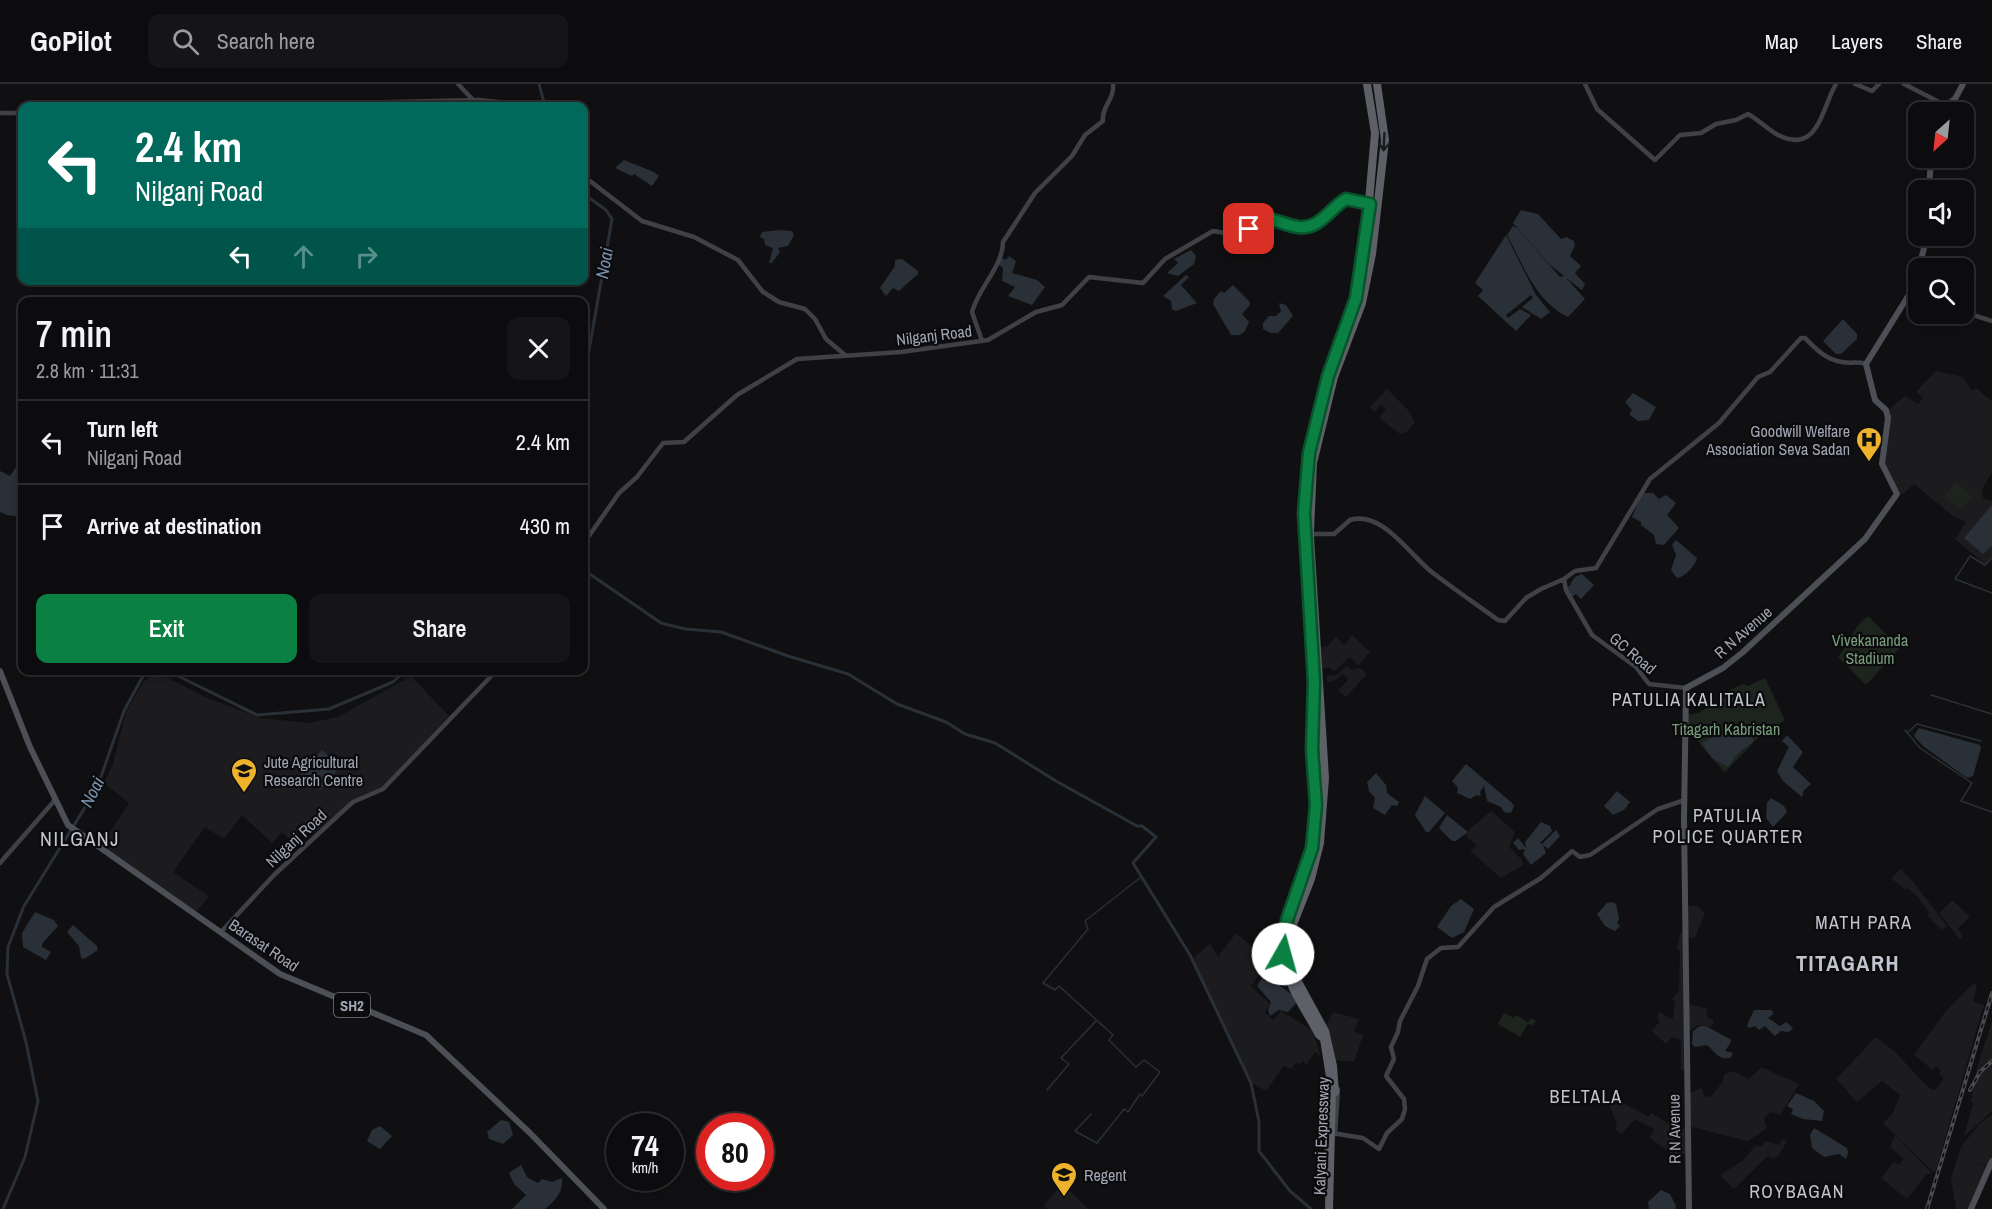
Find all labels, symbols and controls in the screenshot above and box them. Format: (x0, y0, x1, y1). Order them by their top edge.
search box (148, 14, 568, 68)
text: GoPilot (30, 22, 112, 60)
icon: search (169, 25, 202, 58)
text: Search here (217, 26, 315, 56)
text: Map (1765, 27, 1798, 56)
text: Layers (1831, 27, 1883, 56)
text: Share (1916, 27, 1962, 56)
north arrow (1908, 102, 1974, 168)
map controls (1908, 102, 1974, 324)
text: 2.4 km (135, 119, 242, 175)
icon: left (36, 126, 114, 204)
one-way arrow (1379, 131, 1390, 151)
text: Nilganj Road (135, 173, 263, 209)
button: sound (1908, 180, 1974, 246)
pin (1223, 203, 1274, 254)
icon: arrive (1232, 212, 1265, 245)
icon: left (224, 240, 257, 273)
icon: ahead (287, 240, 320, 273)
icon: right (350, 240, 383, 273)
water label: Noai (589, 245, 619, 281)
button: search (1908, 258, 1974, 324)
text: 7 min (36, 310, 112, 358)
button: close (507, 317, 570, 380)
street label: Nilganj Road (895, 319, 973, 351)
text: 2.8 km · 11:31 (36, 357, 139, 384)
text: Turn left (87, 414, 158, 444)
place label: Goodwill Welfare Association Seva Sadan (1705, 420, 1850, 460)
hospital icon: Goodwill Welfare Association Seva Sadan (1854, 425, 1884, 463)
icon: left (36, 426, 69, 459)
text: 2.4 km (516, 427, 570, 457)
text: Nilganj Road (87, 444, 182, 471)
icon: arrive (36, 510, 69, 543)
text: Arrive at destination (87, 511, 261, 541)
text: 430 m (520, 511, 570, 541)
button: Exit (36, 594, 297, 663)
button: Share (309, 594, 570, 663)
street label: R N Avenue (1709, 601, 1777, 663)
street label: GC Road (1605, 627, 1661, 679)
park label: Vivekananda Stadium (1832, 629, 1909, 669)
district label: PATULIA KALITALA (1612, 687, 1766, 712)
park label: Titagarh Kabristan (1672, 718, 1780, 740)
place label: Jute Agricultural Research Centre (264, 751, 363, 791)
school or university icon: Jute Agricultural Research Centre (229, 756, 259, 794)
water label: Noai (74, 772, 110, 812)
district label: PATULIA POLICE QUARTER (1652, 803, 1804, 849)
street label: Nilganj Road (261, 804, 331, 872)
district label: NILGANJ (40, 825, 120, 852)
district label: MATH PARA (1815, 910, 1913, 935)
street label: Barasat Road (225, 913, 303, 977)
position arrow (1251, 922, 1315, 986)
district label: TITAGARH (1796, 948, 1900, 978)
road number: SH2 (334, 993, 370, 1017)
street label: Kalyani Expressway (1308, 1076, 1334, 1195)
district label: BELTALA (1549, 1084, 1623, 1109)
street label: R N Avenue (1662, 1094, 1686, 1164)
speed limit sign: 80 (696, 1113, 774, 1191)
text: 74 (631, 1125, 659, 1165)
text: km/h (632, 1157, 658, 1178)
school or university icon: Regent (1049, 1160, 1079, 1198)
place label: Regent (1084, 1164, 1127, 1186)
district label: ROYBAGAN (1749, 1179, 1845, 1204)

